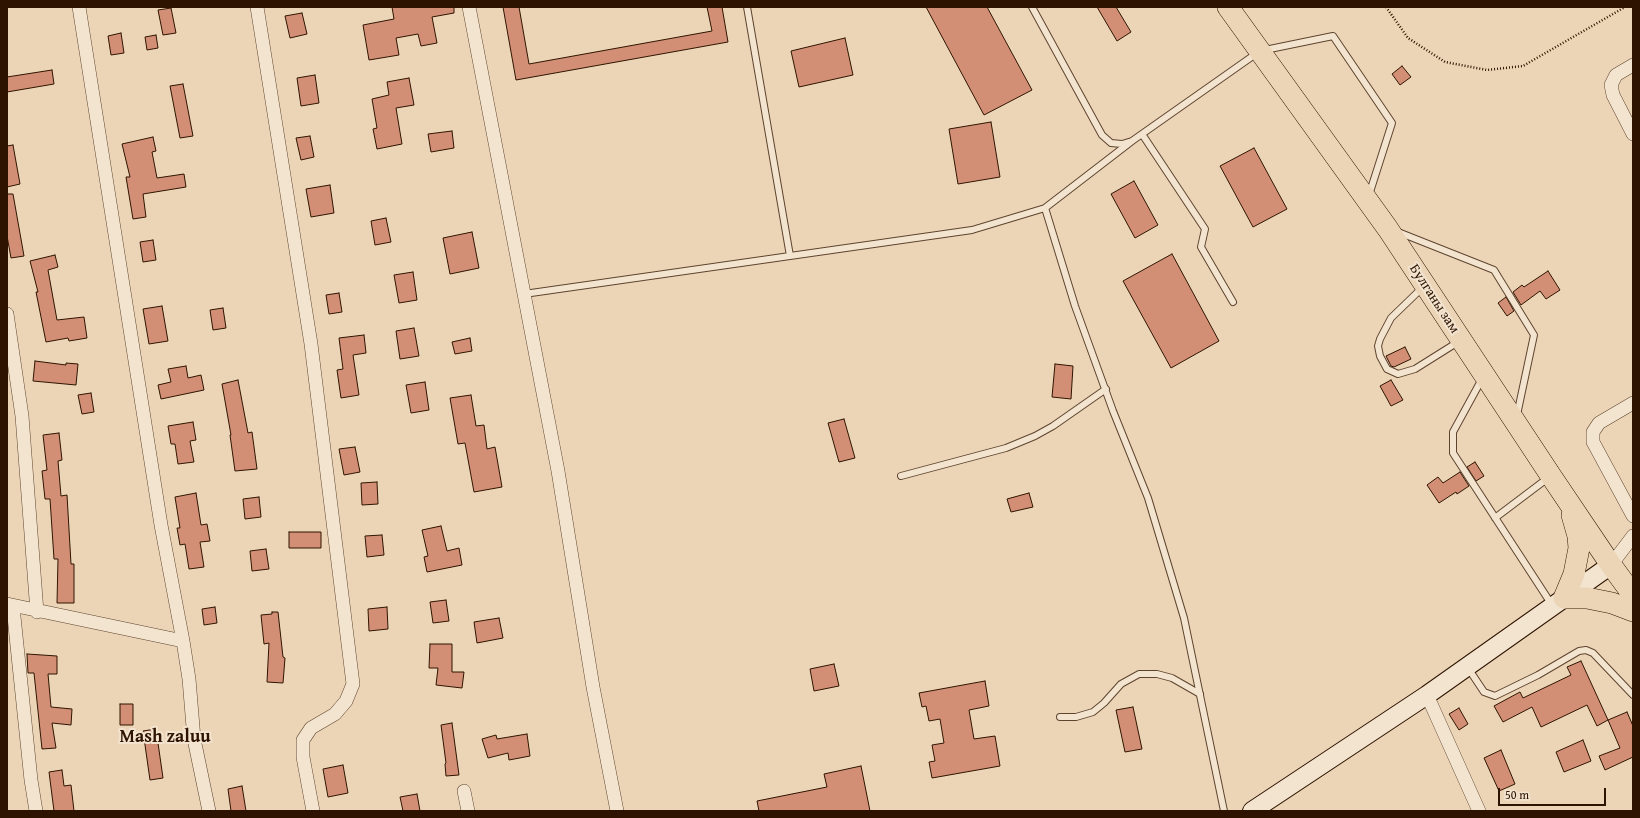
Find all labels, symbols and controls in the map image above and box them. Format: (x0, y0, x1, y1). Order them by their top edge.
street label: Булганы зам (1405, 261, 1463, 337)
district label: Mash zaluu (119, 726, 211, 748)
scale bar (1500, 780, 1608, 806)
text: 50 m (1505, 786, 1529, 803)

